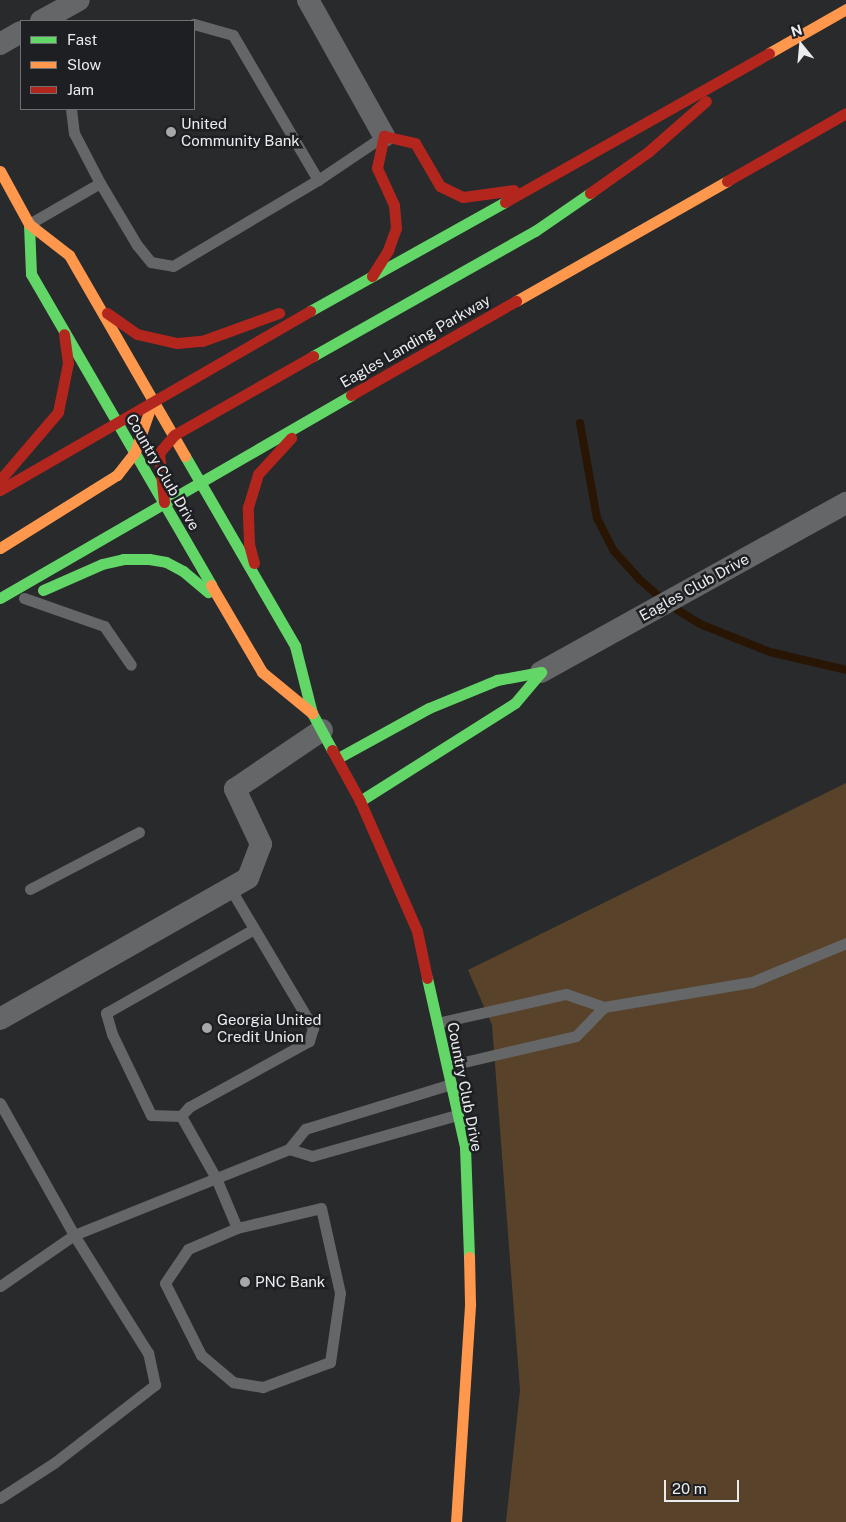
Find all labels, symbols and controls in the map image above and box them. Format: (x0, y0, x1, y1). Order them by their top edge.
legend (20, 20, 195, 110)
north arrow (776, 20, 826, 70)
text: N (789, 21, 804, 40)
text: Fast (67, 31, 97, 48)
text: Slow (67, 56, 101, 73)
text: Jam (67, 81, 94, 98)
place label: United Community Bank (181, 114, 300, 149)
marker: United Community Bank (165, 126, 177, 138)
street label: Eagles Landing Parkway (337, 291, 493, 391)
street label: Country Club Drive (122, 411, 204, 533)
street label: Eagles Club Drive (636, 549, 752, 625)
place label: Georgia United Credit Union (217, 1010, 322, 1045)
street label: Country Club Drive (444, 1021, 486, 1153)
marker: Georgia United Credit Union (201, 1022, 213, 1034)
place label: PNC Bank (255, 1273, 325, 1291)
marker: PNC Bank (239, 1276, 251, 1288)
scale bar (666, 1470, 741, 1502)
text: 20 m (672, 1480, 707, 1497)

